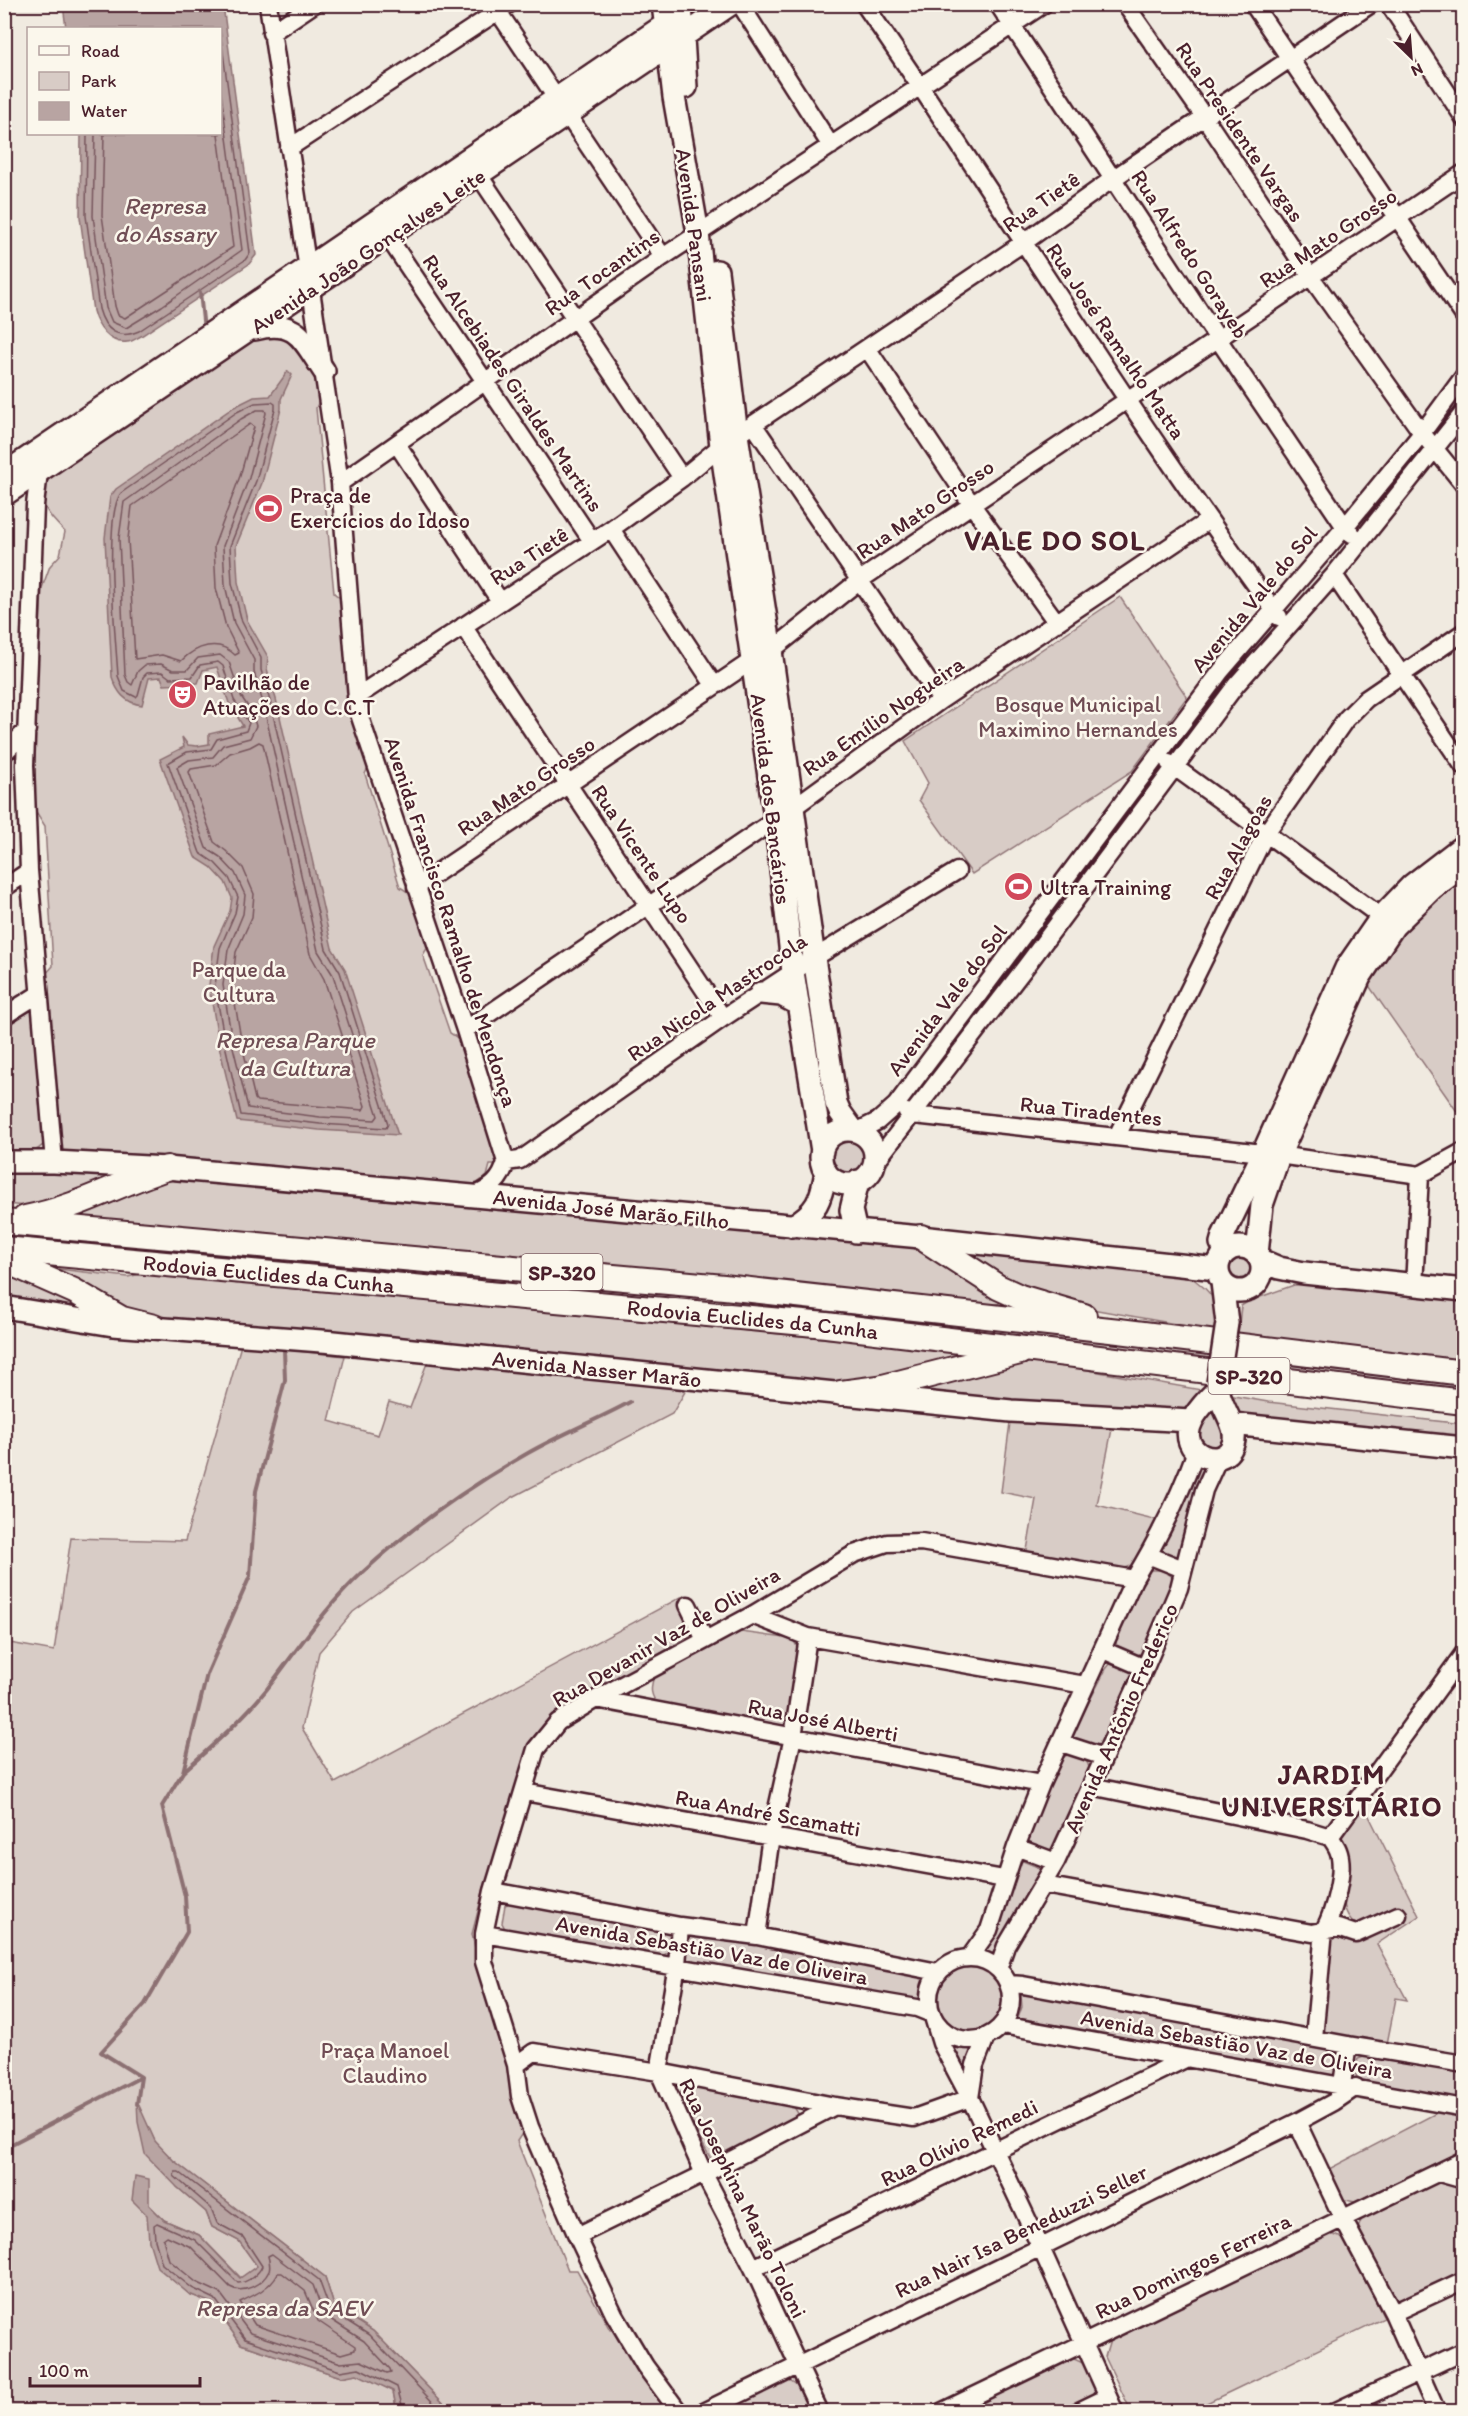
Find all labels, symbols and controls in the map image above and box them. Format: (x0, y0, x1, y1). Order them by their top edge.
legend (27, 27, 222, 135)
north arrow (1381, 27, 1441, 87)
street label: Rua Presidente Vargas (1170, 37, 1310, 227)
text: Road (81, 40, 120, 62)
text: N (1408, 59, 1426, 81)
text: Park (81, 70, 116, 92)
text: Water (81, 100, 127, 122)
street label: Avenida Pansani (670, 147, 718, 303)
street label: Avenida João Gonçalves Leite (245, 162, 491, 340)
street label: Rua Alfredo Gorayeb (1125, 164, 1255, 344)
street label: Rua Tietê (997, 166, 1085, 238)
street label: Rua Mato Grosso (1254, 182, 1402, 294)
water label: Represa do Assary (115, 191, 218, 248)
street label: Rua Tocantins (539, 222, 665, 322)
street label: Rua José Ramalho Matta (1040, 238, 1192, 444)
street label: Rua Alcebiades Giraldes Martins (417, 249, 609, 517)
street label: Rua Mato Grosso (851, 453, 999, 565)
place label: Praça de Exercícios do Idoso (290, 482, 470, 534)
sports icon: Praça de Exercícios do Idoso (253, 492, 285, 524)
street label: Avenida Vale do Sol (1185, 520, 1323, 678)
street label: Rua Tietê (485, 521, 573, 591)
district label: VALE DO SOL (964, 523, 1146, 557)
street label: Rua Emílio Nogueira (797, 650, 970, 782)
place label: Pavilhão de Atuações do C.C.T (203, 669, 376, 721)
theatre icon: Pavilhão de Atuações do C.C.T (166, 679, 198, 711)
park label: Bosque Municipal Maximino Hernandes (978, 691, 1178, 743)
street label: Avenida dos Bancários (745, 692, 797, 906)
street label: Rua Mato Grosso (452, 730, 600, 842)
street label: Avenida Francisco Ramalho de Mendonça (378, 734, 524, 1111)
street label: Rua Vicente Lupo (585, 779, 699, 929)
street label: Rua Alagoas (1198, 790, 1278, 904)
sports icon: Ultra Training (1003, 871, 1035, 903)
place label: Ultra Training (1040, 874, 1172, 901)
street label: Avenida Vale do Sol (881, 919, 1013, 1081)
street label: Rua Nicola Mastrocola (622, 927, 812, 1067)
park label: Parque da Cultura (192, 956, 287, 1008)
water label: Represa Parque da Cultura (215, 1025, 376, 1082)
street label: Rua Tiradentes (1019, 1090, 1163, 1132)
street label: Avenida José Marão Filho (491, 1183, 731, 1235)
street label: Rodovia Euclides da Cunha (142, 1248, 396, 1299)
road number: SP-320 (522, 1254, 602, 1290)
street label: Rodovia Euclides da Cunha (626, 1293, 881, 1345)
street label: Avenida Nasser Marão (491, 1345, 703, 1393)
road number: SP-320 (1208, 1358, 1290, 1394)
street label: Rua Devanir Vaz de Oliveira (547, 1561, 785, 1713)
street label: Avenida Antônio Frederico (1058, 1599, 1184, 1837)
street label: Rua José Alberti (745, 1692, 901, 1748)
district label: JARDIM UNIVERSITÁRIO (1221, 1757, 1443, 1823)
street label: Rua André Scamatti (673, 1783, 863, 1843)
street label: Avenida Sebastião Vaz de Oliveira (554, 1909, 871, 1991)
street label: Avenida Sebastião Vaz de Oliveira (1079, 2003, 1396, 2085)
park label: Praça Manoel Claudino (321, 2037, 449, 2089)
street label: Rua Josephina Marão Toloni (673, 2074, 813, 2322)
street label: Rua Olívio Remedi (876, 2093, 1042, 2193)
street label: Rua Nair Isa Beneduzzi Seller (890, 2158, 1152, 2304)
street label: Rua Domingos Ferreira (1091, 2207, 1296, 2325)
water label: Represa da SAEV (195, 2293, 374, 2322)
scale bar (30, 2350, 200, 2388)
text: 100 m (39, 2360, 89, 2382)

